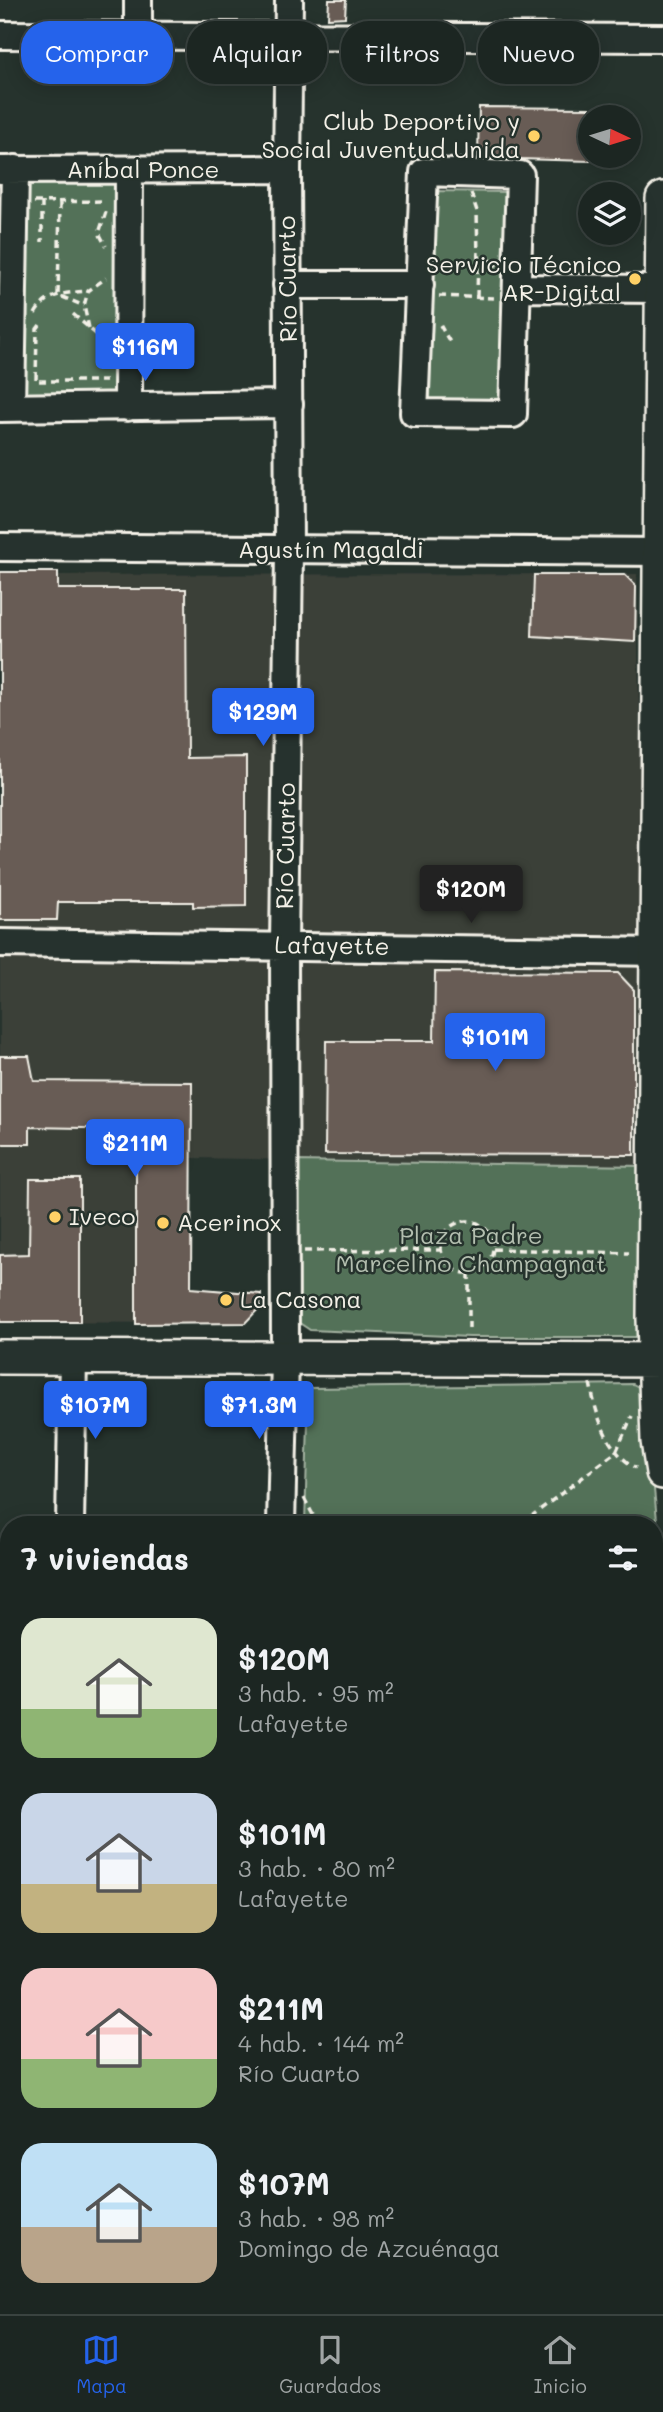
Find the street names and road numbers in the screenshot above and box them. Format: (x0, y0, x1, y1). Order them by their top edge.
street label: Aníbal Ponce (67, 153, 219, 184)
street label: Río Cuarto (270, 215, 303, 343)
street label: Agustín Magaldi (238, 533, 424, 564)
street label: Río Cuarto (268, 782, 301, 910)
street label: Lafayette (274, 928, 390, 961)

